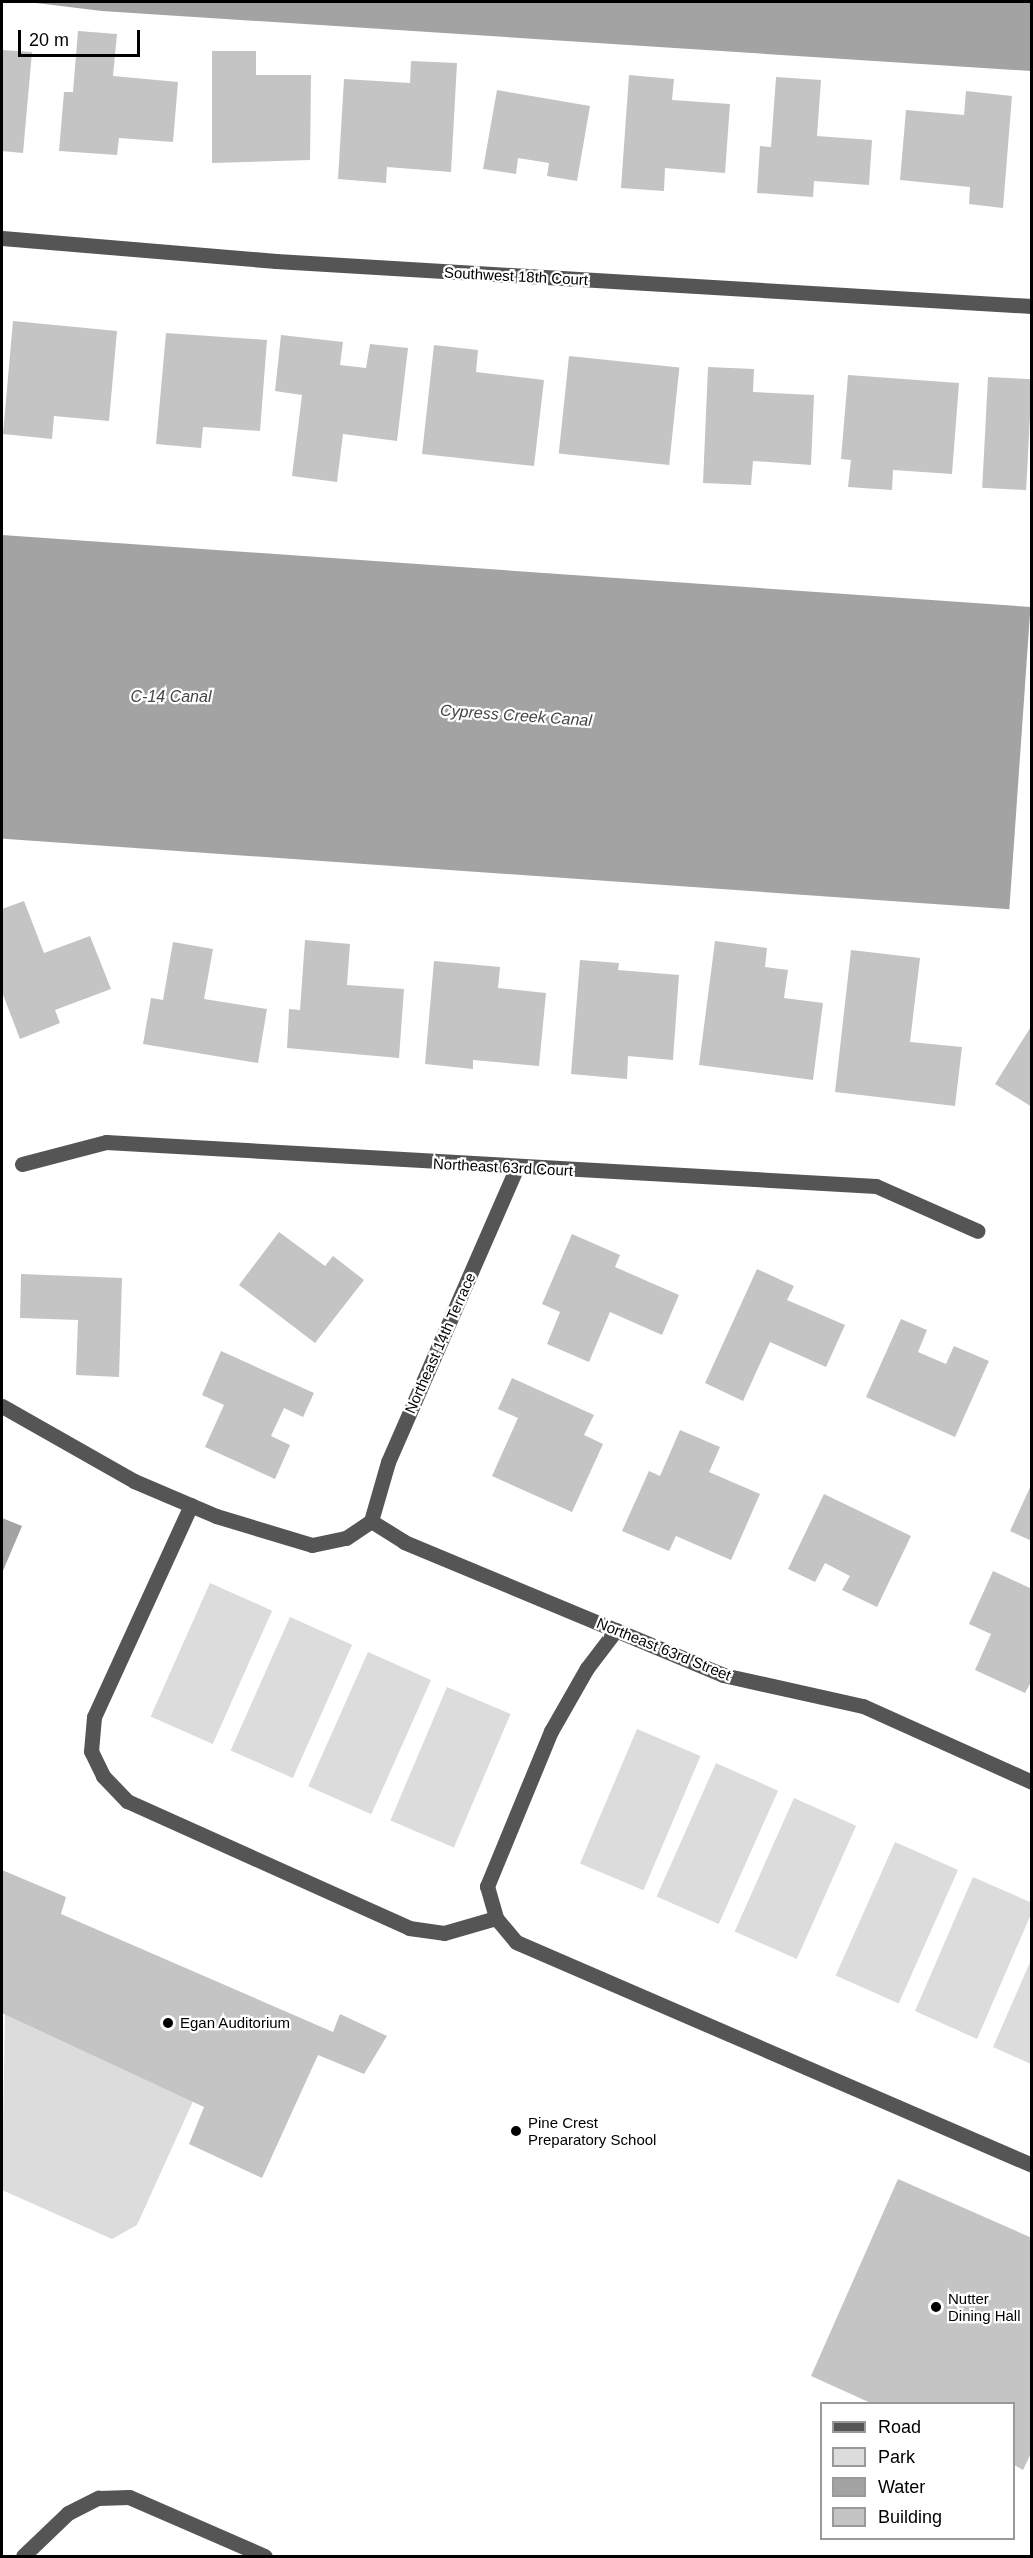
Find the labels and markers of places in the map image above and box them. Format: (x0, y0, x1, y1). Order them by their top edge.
place label: Egan Auditorium (180, 2014, 291, 2032)
marker: Egan Auditorium (161, 2016, 175, 2030)
place label: Pine Crest Preparatory School (528, 2113, 656, 2148)
marker: Pine Crest Preparatory School (509, 2124, 523, 2138)
place label: Nutter Dining Hall (948, 2289, 1021, 2324)
marker: Nutter Dining Hall (929, 2300, 943, 2314)

